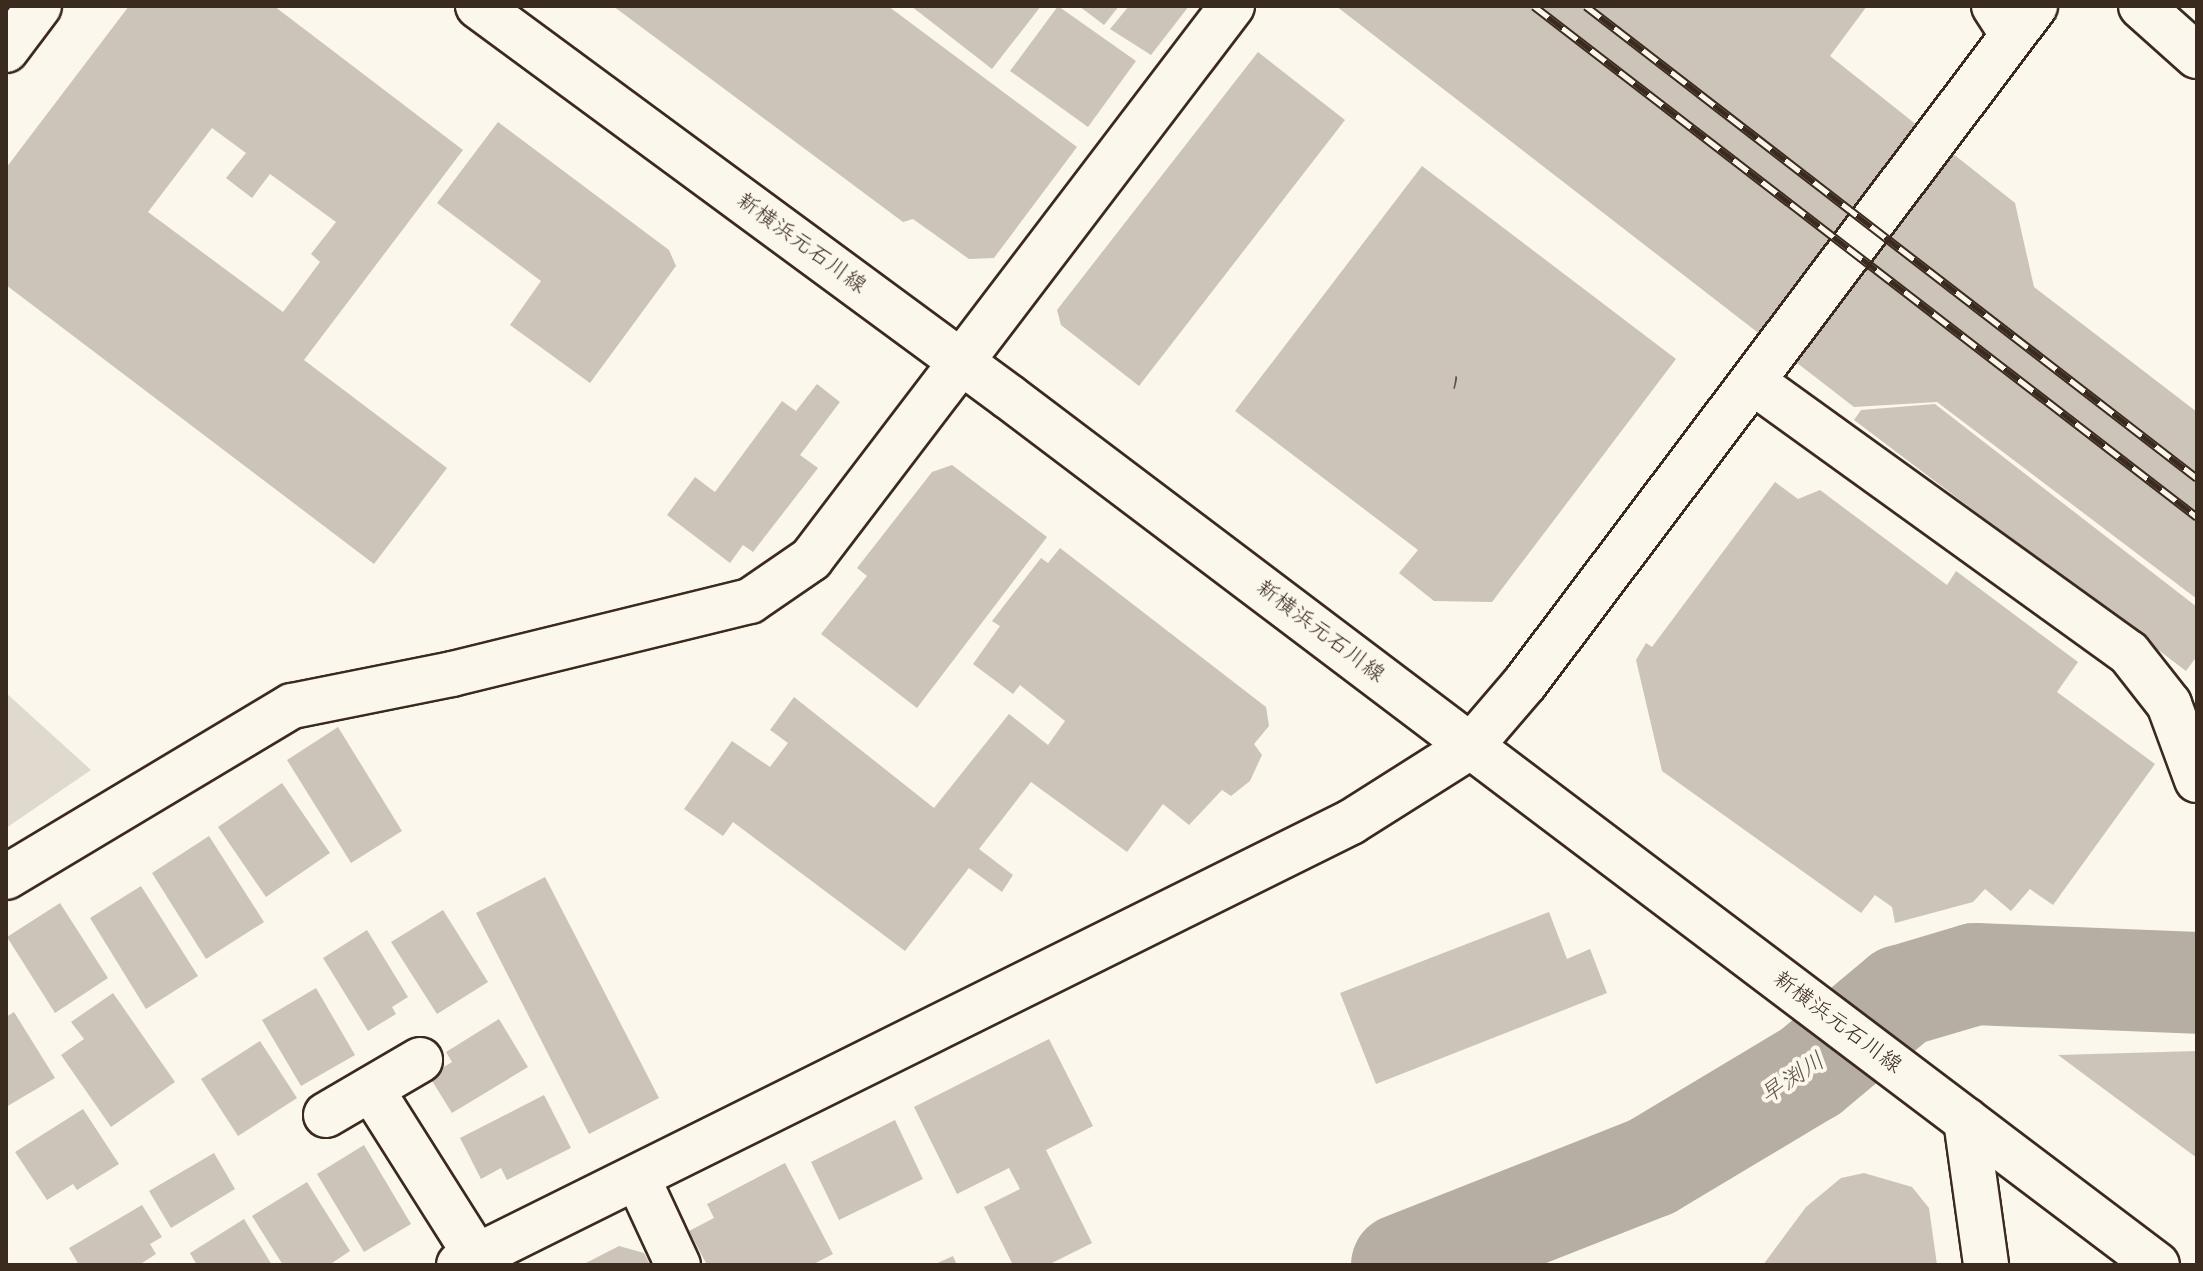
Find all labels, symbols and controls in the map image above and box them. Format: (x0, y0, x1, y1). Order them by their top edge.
street label: 新横浜元石川線 (731, 188, 871, 300)
house number: 1 (1452, 374, 1458, 396)
street label: 新横浜元石川線 (1251, 575, 1389, 689)
street label: 新横浜元石川線 (1768, 966, 1906, 1080)
water label: 早渕川 (1755, 1047, 1831, 1111)

